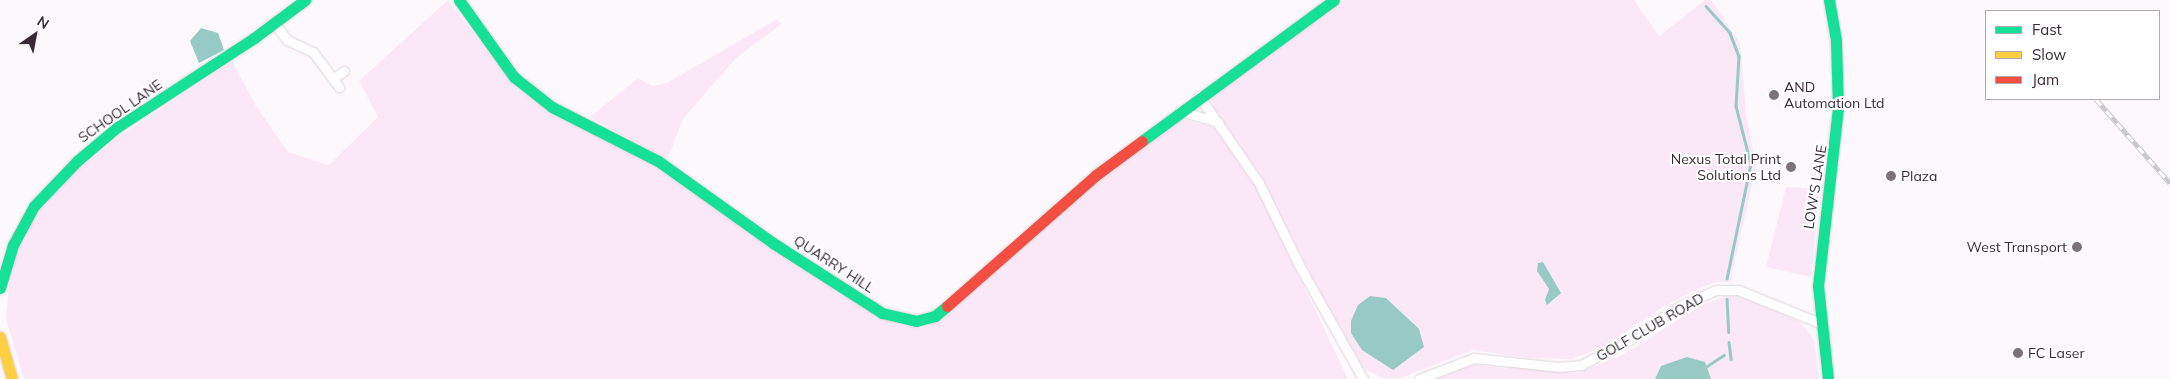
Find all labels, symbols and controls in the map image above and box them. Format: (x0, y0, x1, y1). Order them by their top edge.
north arrow (10, 10, 60, 60)
legend (1985, 10, 2160, 100)
text: N (34, 12, 53, 33)
text: Fast (2032, 20, 2062, 39)
text: Slow (2032, 45, 2066, 64)
text: Jam (2032, 70, 2059, 89)
street label: SCHOOL LANE (75, 76, 165, 146)
place label: AND Automation Ltd (1784, 79, 1884, 111)
marker: AND Automation Ltd (1768, 89, 1780, 101)
street label: LOW'S LANE (1800, 144, 1830, 230)
place label: Nexus Total Print Solutions Ltd (1671, 151, 1781, 184)
marker: Nexus Total Print Solutions Ltd (1785, 161, 1797, 173)
place label: Plaza (1901, 168, 1937, 184)
marker: Plaza (1885, 170, 1897, 182)
street label: QUARRY HILL (791, 232, 877, 296)
place label: West Transport (1967, 239, 2067, 255)
marker: West Transport (2071, 241, 2083, 253)
street label: GOLF CLUB ROAD (1593, 289, 1707, 365)
place label: FC Laser (2028, 345, 2085, 361)
marker: FC Laser (2012, 347, 2024, 359)

